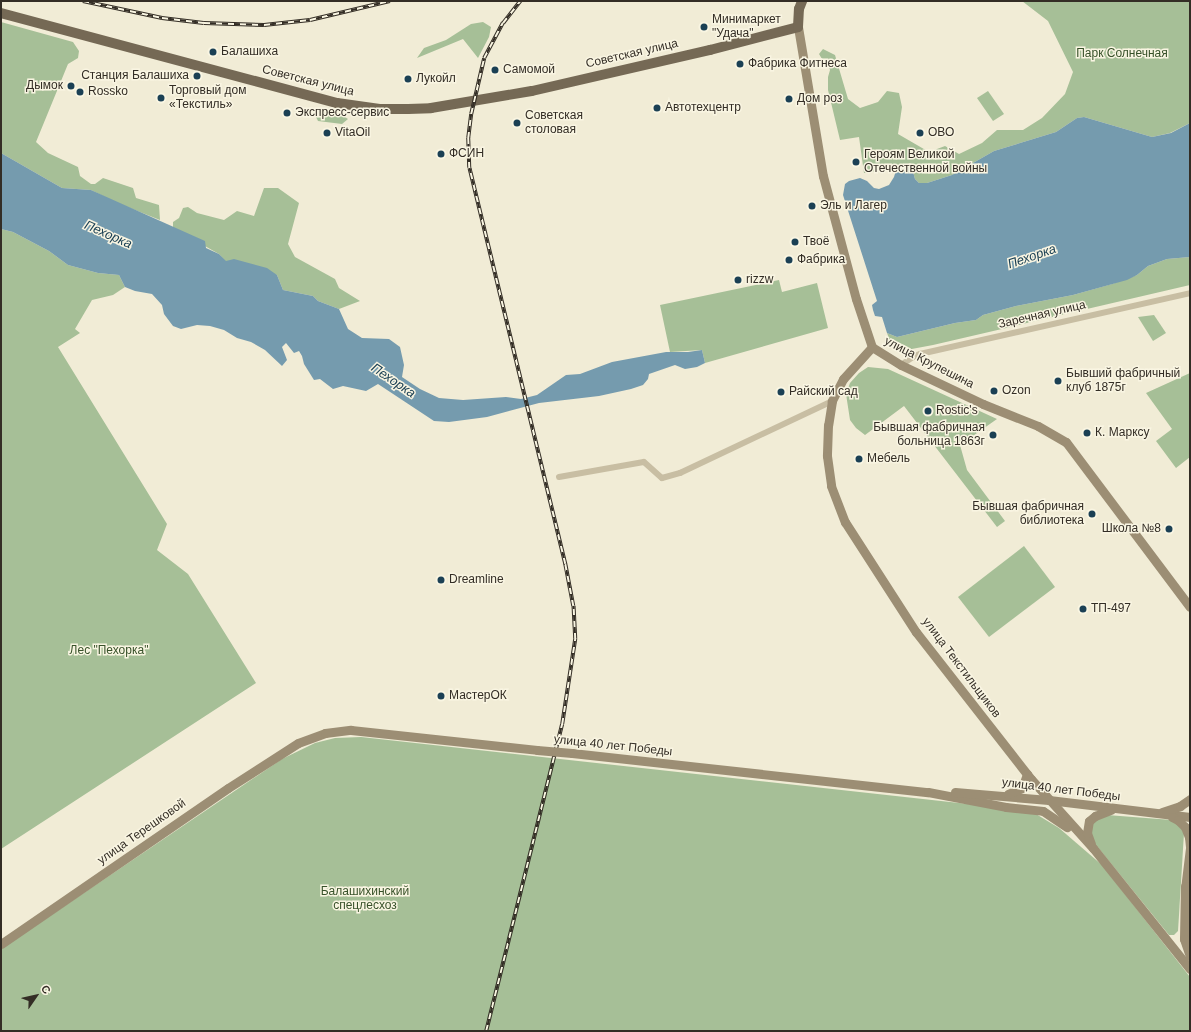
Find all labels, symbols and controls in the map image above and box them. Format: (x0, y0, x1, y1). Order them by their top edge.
place label: Минимаркет "Удача" (712, 13, 781, 41)
marker: Минимаркет "Удача" (699, 22, 709, 32)
street label: Советская улица (584, 36, 680, 72)
place label: Балашиха (221, 45, 278, 59)
marker: Балашиха (208, 47, 218, 57)
park label: Парк Солнечная (1076, 47, 1168, 61)
place label: Фабрика Фитнеса (748, 57, 847, 71)
marker: Фабрика Фитнеса (735, 59, 745, 69)
street label: Советская улица (261, 63, 355, 99)
place label: Самомой (503, 63, 555, 77)
marker: Самомой (490, 65, 500, 75)
place label: Станция Балашиха (81, 69, 189, 83)
marker: Станция Балашиха (192, 71, 202, 81)
place label: Лукойл (416, 72, 456, 86)
marker: Лукойл (403, 74, 413, 84)
place label: Дымок (26, 79, 63, 93)
marker: Дымок (66, 81, 76, 91)
place label: Торговый дом «Текстиль» (169, 84, 246, 112)
place label: Rossko (88, 85, 128, 99)
marker: Rossko (75, 87, 85, 97)
place label: Дом роз (797, 92, 842, 106)
marker: Торговый дом «Текстиль» (156, 93, 166, 103)
marker: Дом роз (784, 94, 794, 104)
place label: Автотехцентр (665, 101, 741, 115)
marker: Автотехцентр (652, 103, 662, 113)
place label: Экспресс-сервис (295, 106, 389, 120)
marker: Экспресс-сервис (282, 108, 292, 118)
place label: Советская столовая (525, 109, 583, 137)
marker: Советская столовая (512, 118, 522, 128)
place label: VitaOil (335, 126, 370, 140)
place label: ОВО (928, 126, 954, 140)
marker: VitaOil (322, 128, 332, 138)
marker: ОВО (915, 128, 925, 138)
place label: ФСИН (449, 147, 484, 161)
place label: Героям Великой Отечественной войны (864, 148, 987, 176)
marker: ФСИН (436, 149, 446, 159)
marker: Героям Великой Отечественной войны (851, 157, 861, 167)
place label: Эль и Лагер (820, 199, 887, 213)
marker: Эль и Лагер (807, 201, 817, 211)
water label: Пехорка (82, 218, 134, 252)
place label: Твоё (803, 235, 829, 249)
marker: Твоё (790, 237, 800, 247)
water label: Пехорка (1006, 241, 1058, 273)
place label: Фабрика (797, 253, 845, 267)
marker: Фабрика (784, 255, 794, 265)
place label: rizzw (746, 273, 773, 287)
marker: rizzw (733, 275, 743, 285)
street label: Заречная улица (997, 298, 1087, 332)
street label: улица Крупешина (882, 334, 976, 392)
water label: Пехорка (368, 360, 418, 402)
place label: Бывший фабричный клуб 1875г (1066, 367, 1180, 395)
marker: Бывший фабричный клуб 1875г (1053, 376, 1063, 386)
place label: Ozon (1002, 384, 1031, 398)
place label: Райский сад (789, 385, 858, 399)
marker: Ozon (989, 386, 999, 396)
marker: Райский сад (776, 387, 786, 397)
place label: Rostic's (936, 404, 978, 418)
marker: Rostic's (923, 406, 933, 416)
place label: Бывшая фабричная больница 1863г (873, 421, 985, 449)
place label: К. Марксу (1095, 426, 1150, 440)
marker: К. Марксу (1082, 428, 1092, 438)
marker: Бывшая фабричная больница 1863г (988, 430, 998, 440)
place label: Мебель (867, 452, 910, 466)
marker: Мебель (854, 454, 864, 464)
place label: Бывшая фабричная библиотека (972, 500, 1084, 528)
marker: Бывшая фабричная библиотека (1087, 509, 1097, 519)
place label: Школа №8 (1102, 522, 1161, 536)
marker: Школа №8 (1164, 524, 1174, 534)
place label: Dreamline (449, 573, 504, 587)
marker: Dreamline (436, 575, 446, 585)
place label: ТП-497 (1091, 602, 1131, 616)
marker: ТП-497 (1078, 604, 1088, 614)
street label: улица Текстильщиков (919, 615, 1003, 721)
park label: Лес "Пехорка" (70, 644, 148, 658)
place label: МастерОК (449, 689, 507, 703)
marker: МастерОК (436, 691, 446, 701)
street label: улица 40 лет Победы (553, 733, 673, 759)
street label: улица 40 лет Победы (1001, 776, 1121, 804)
street label: улица Терешковой (95, 796, 189, 868)
park label: Балашихинский спецлесхоз (321, 885, 409, 913)
north arrow (16, 976, 56, 1016)
text: С (39, 983, 53, 996)

